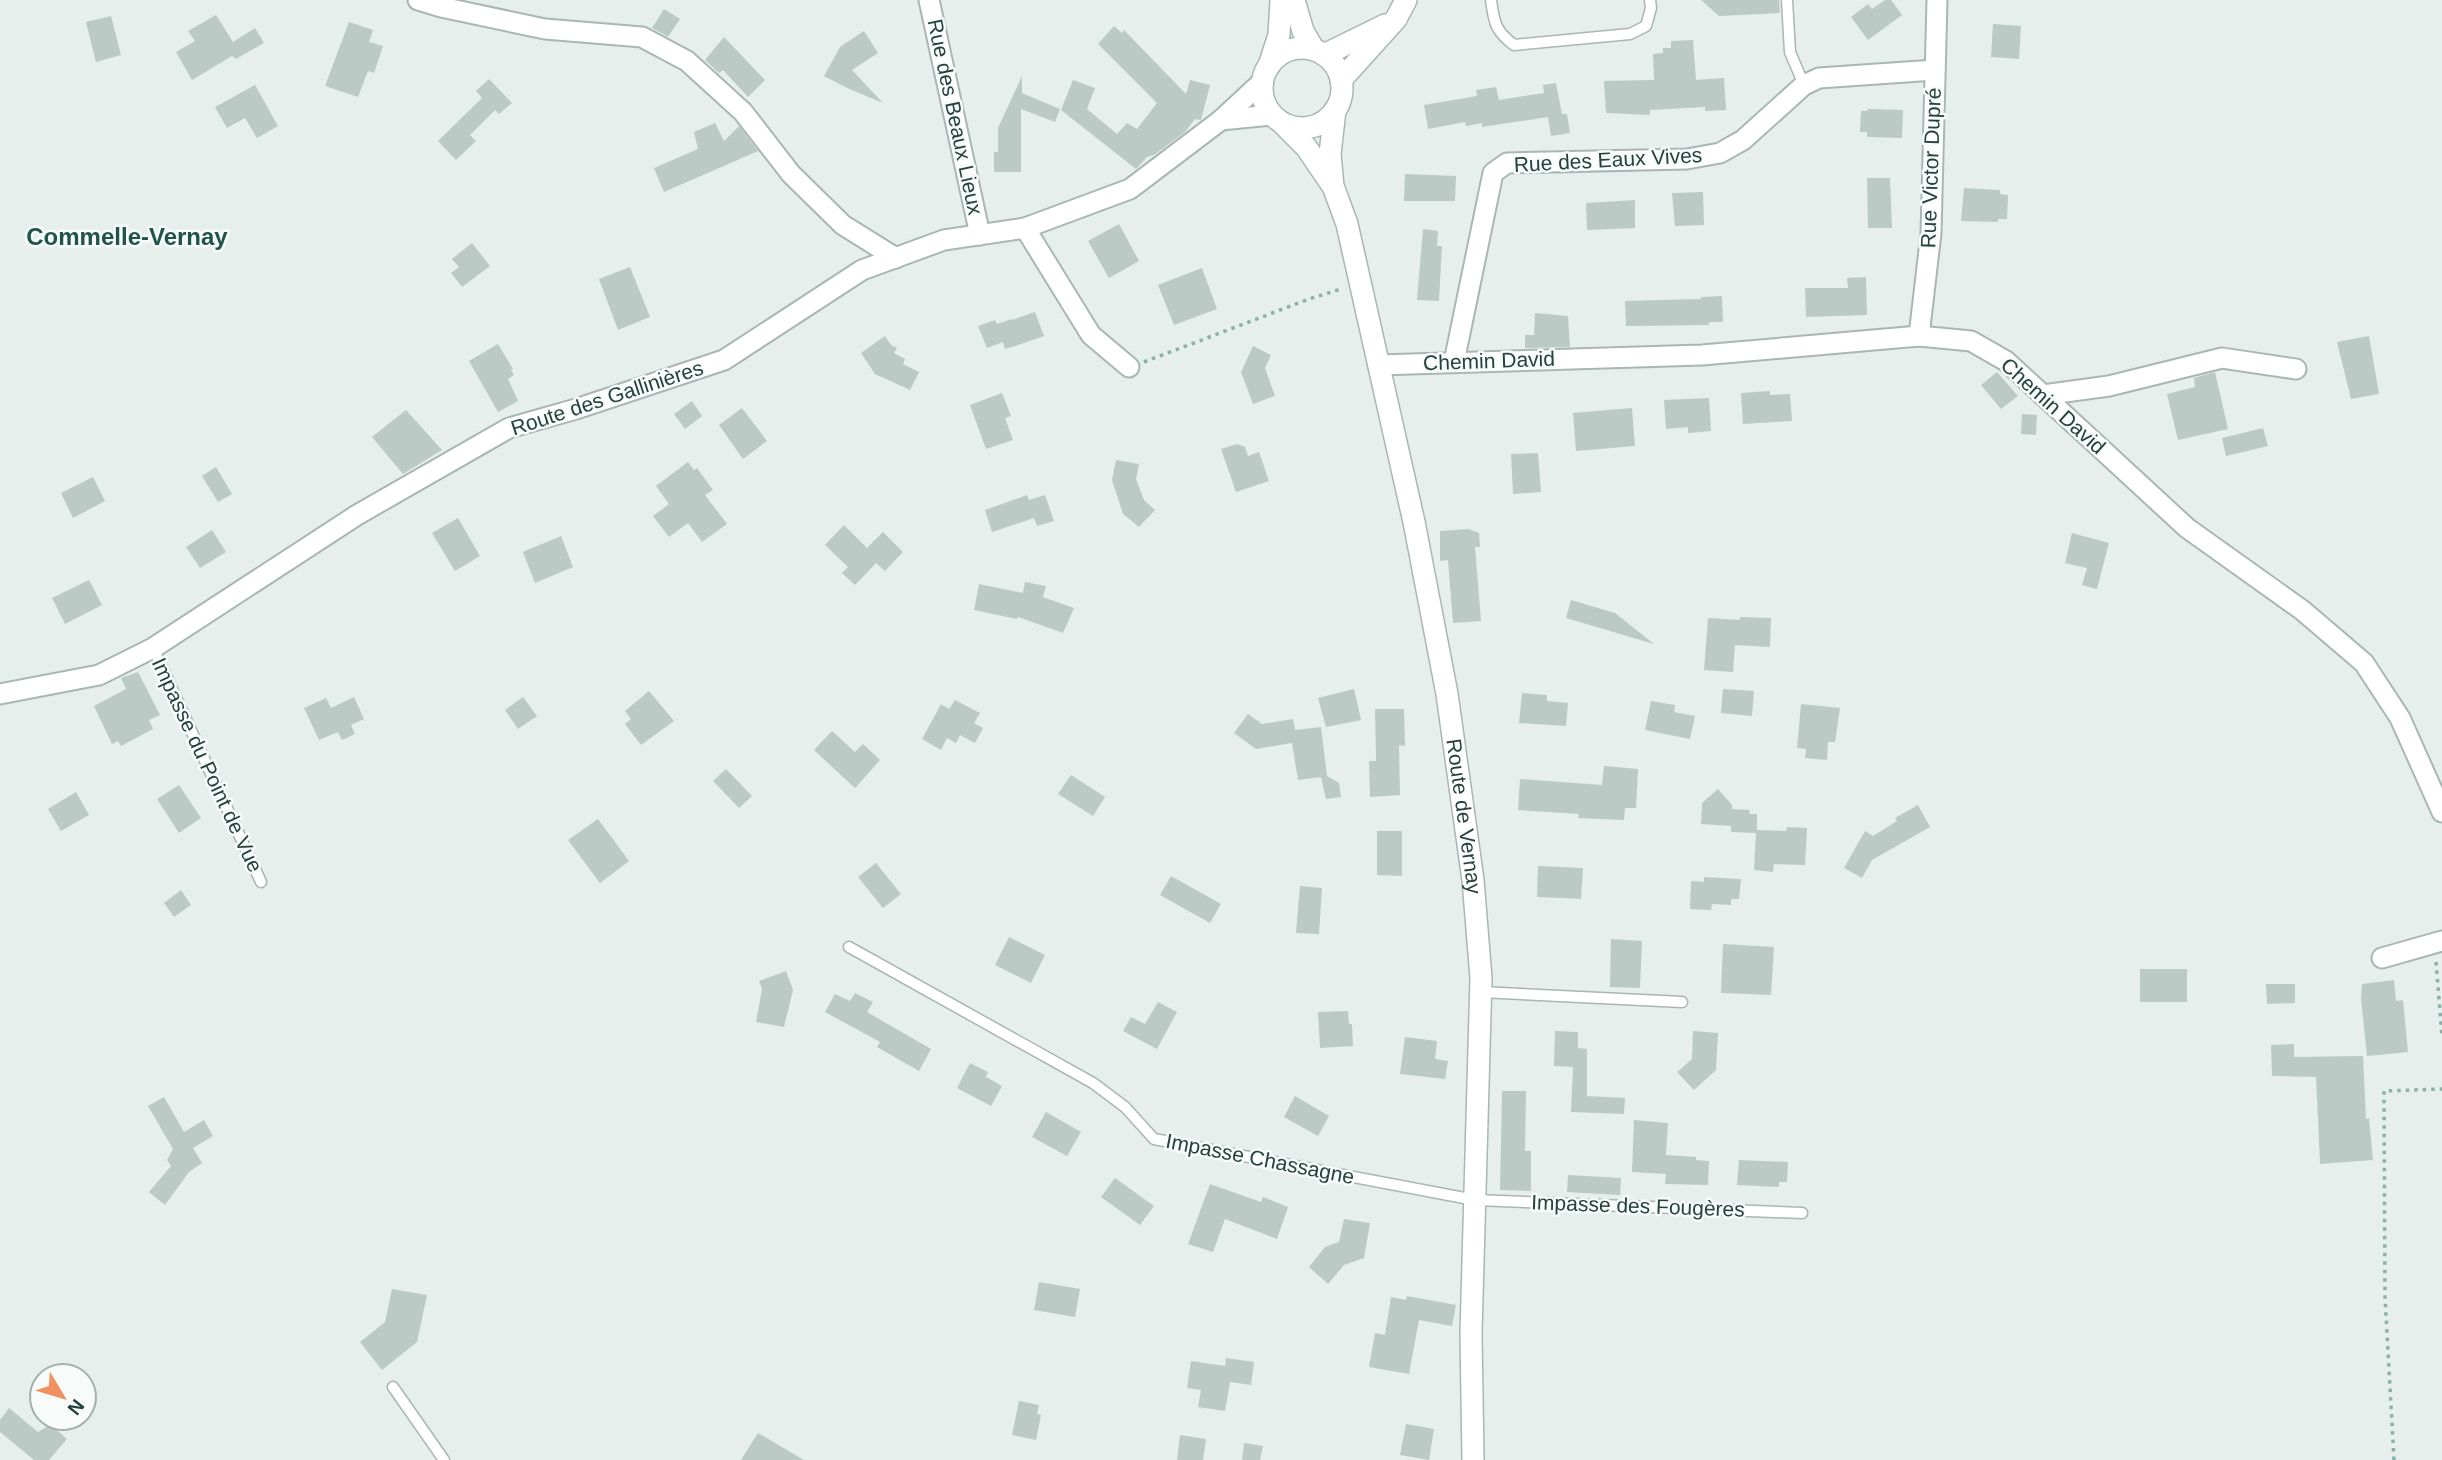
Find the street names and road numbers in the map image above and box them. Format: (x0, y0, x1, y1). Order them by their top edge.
street label: Rue des Beaux Lieux (923, 17, 988, 217)
street label: Rue Victor Dupré (1916, 87, 1945, 249)
street label: Rue des Eaux Vives (1513, 143, 1703, 176)
street label: Chemin David (1423, 347, 1555, 374)
street label: Chemin David (1997, 353, 2110, 458)
street label: Route des Gallinières (508, 356, 706, 439)
street label: Impasse du Point de Vue (148, 654, 267, 876)
street label: Route de Vernay (1442, 737, 1486, 895)
street label: Impasse Chassagne (1164, 1129, 1356, 1188)
street label: Impasse des Fougères (1531, 1190, 1745, 1221)

